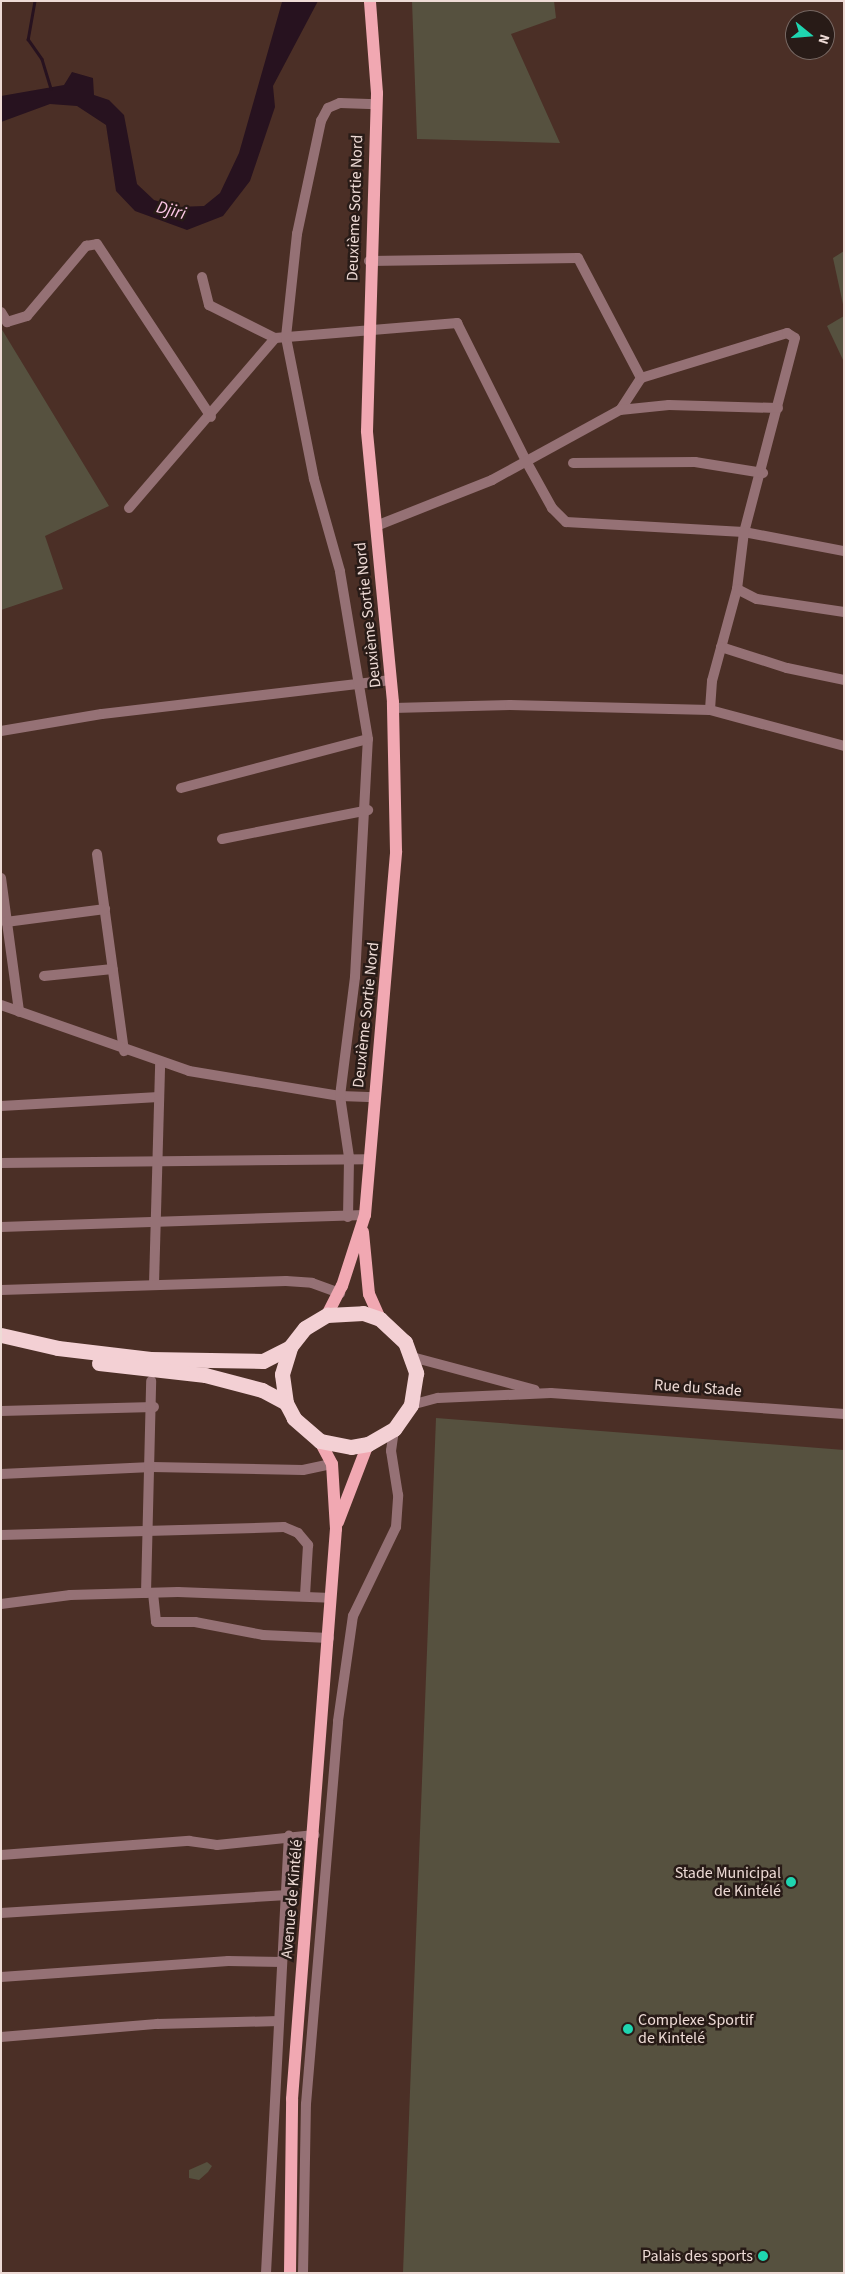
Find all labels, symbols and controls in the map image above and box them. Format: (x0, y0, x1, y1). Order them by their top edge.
north arrow (785, 10, 835, 60)
text: N (812, 32, 834, 46)
street label: Deuxième Sortie Nord (343, 134, 367, 282)
water label: Djiri (154, 197, 188, 225)
street label: Deuxième Sortie Nord (351, 541, 385, 689)
street label: Deuxième Sortie Nord (349, 941, 383, 1089)
street label: Rue du Stade (654, 1375, 742, 1401)
street label: Avenue de Kintélé (277, 1839, 307, 1959)
place label: Stade Municipal de Kintélé (675, 1863, 781, 1901)
marker: Stade Municipal de Kintélé (785, 1876, 797, 1888)
place label: Complexe Sportif de Kintelé (638, 2010, 754, 2048)
marker: Complexe Sportif de Kintelé (622, 2023, 634, 2035)
place label: Palais des sports (642, 2246, 753, 2266)
marker: Palais des sports (757, 2250, 769, 2262)

